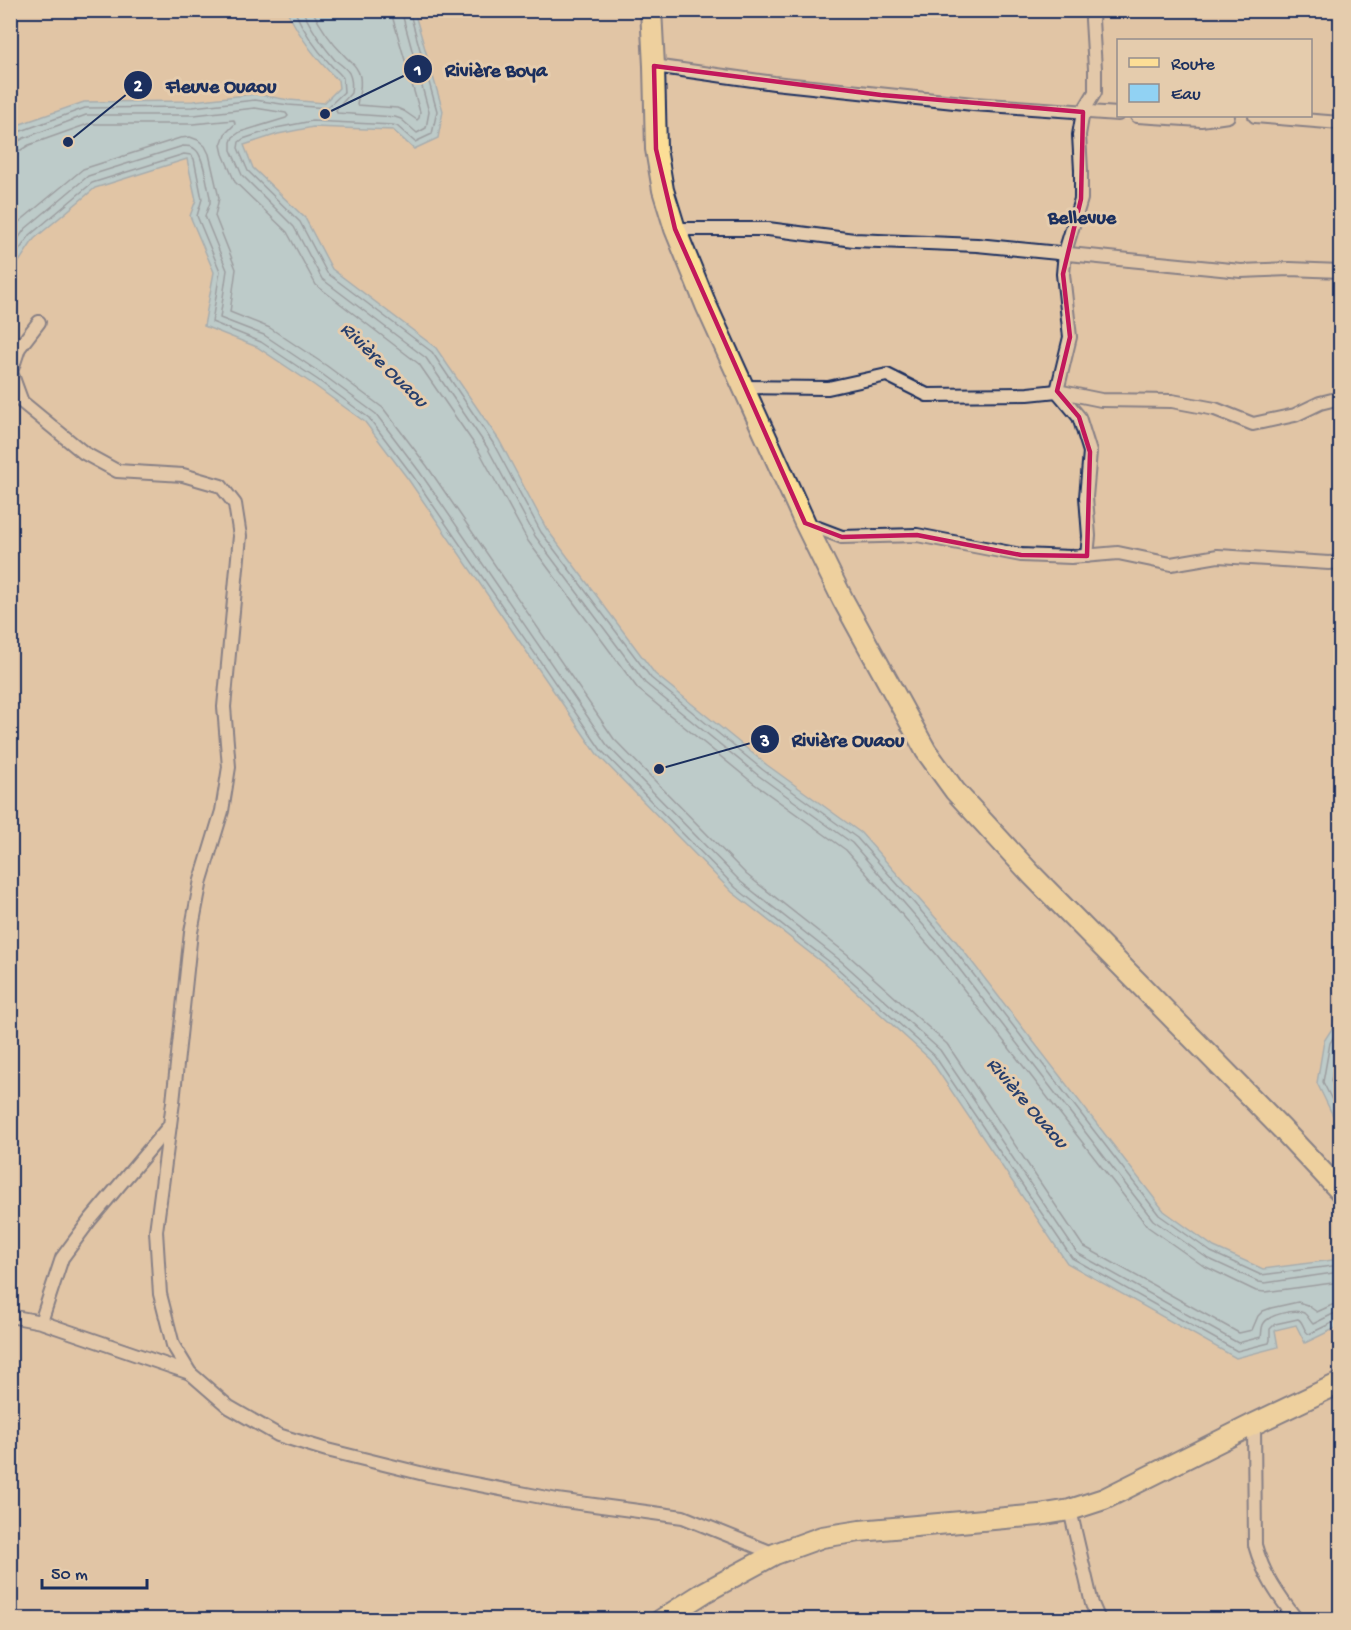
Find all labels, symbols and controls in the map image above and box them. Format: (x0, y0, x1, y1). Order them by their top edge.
legend (1117, 39, 1312, 117)
callout: Rivière Boya (403, 50, 559, 88)
text: Route (1171, 55, 1216, 76)
text: 1 (413, 61, 422, 82)
text: Rivière Boya (444, 61, 548, 84)
callout: Fleuve Ouaou (123, 66, 288, 104)
text: 2 (134, 77, 143, 98)
text: Fleuve Ouaou (165, 77, 277, 100)
text: Eau (1171, 85, 1201, 106)
district label: Bellevue (1047, 208, 1117, 231)
water label: Rivière Ouaou (334, 319, 433, 415)
callout: Rivière Ouaou (750, 720, 916, 758)
text: Rivière Ouaou (791, 731, 905, 754)
text: 3 (759, 732, 770, 753)
water label: Rivière Ouaou (980, 1054, 1073, 1155)
scale bar (42, 1552, 147, 1590)
text: 50 m (51, 1565, 88, 1586)

